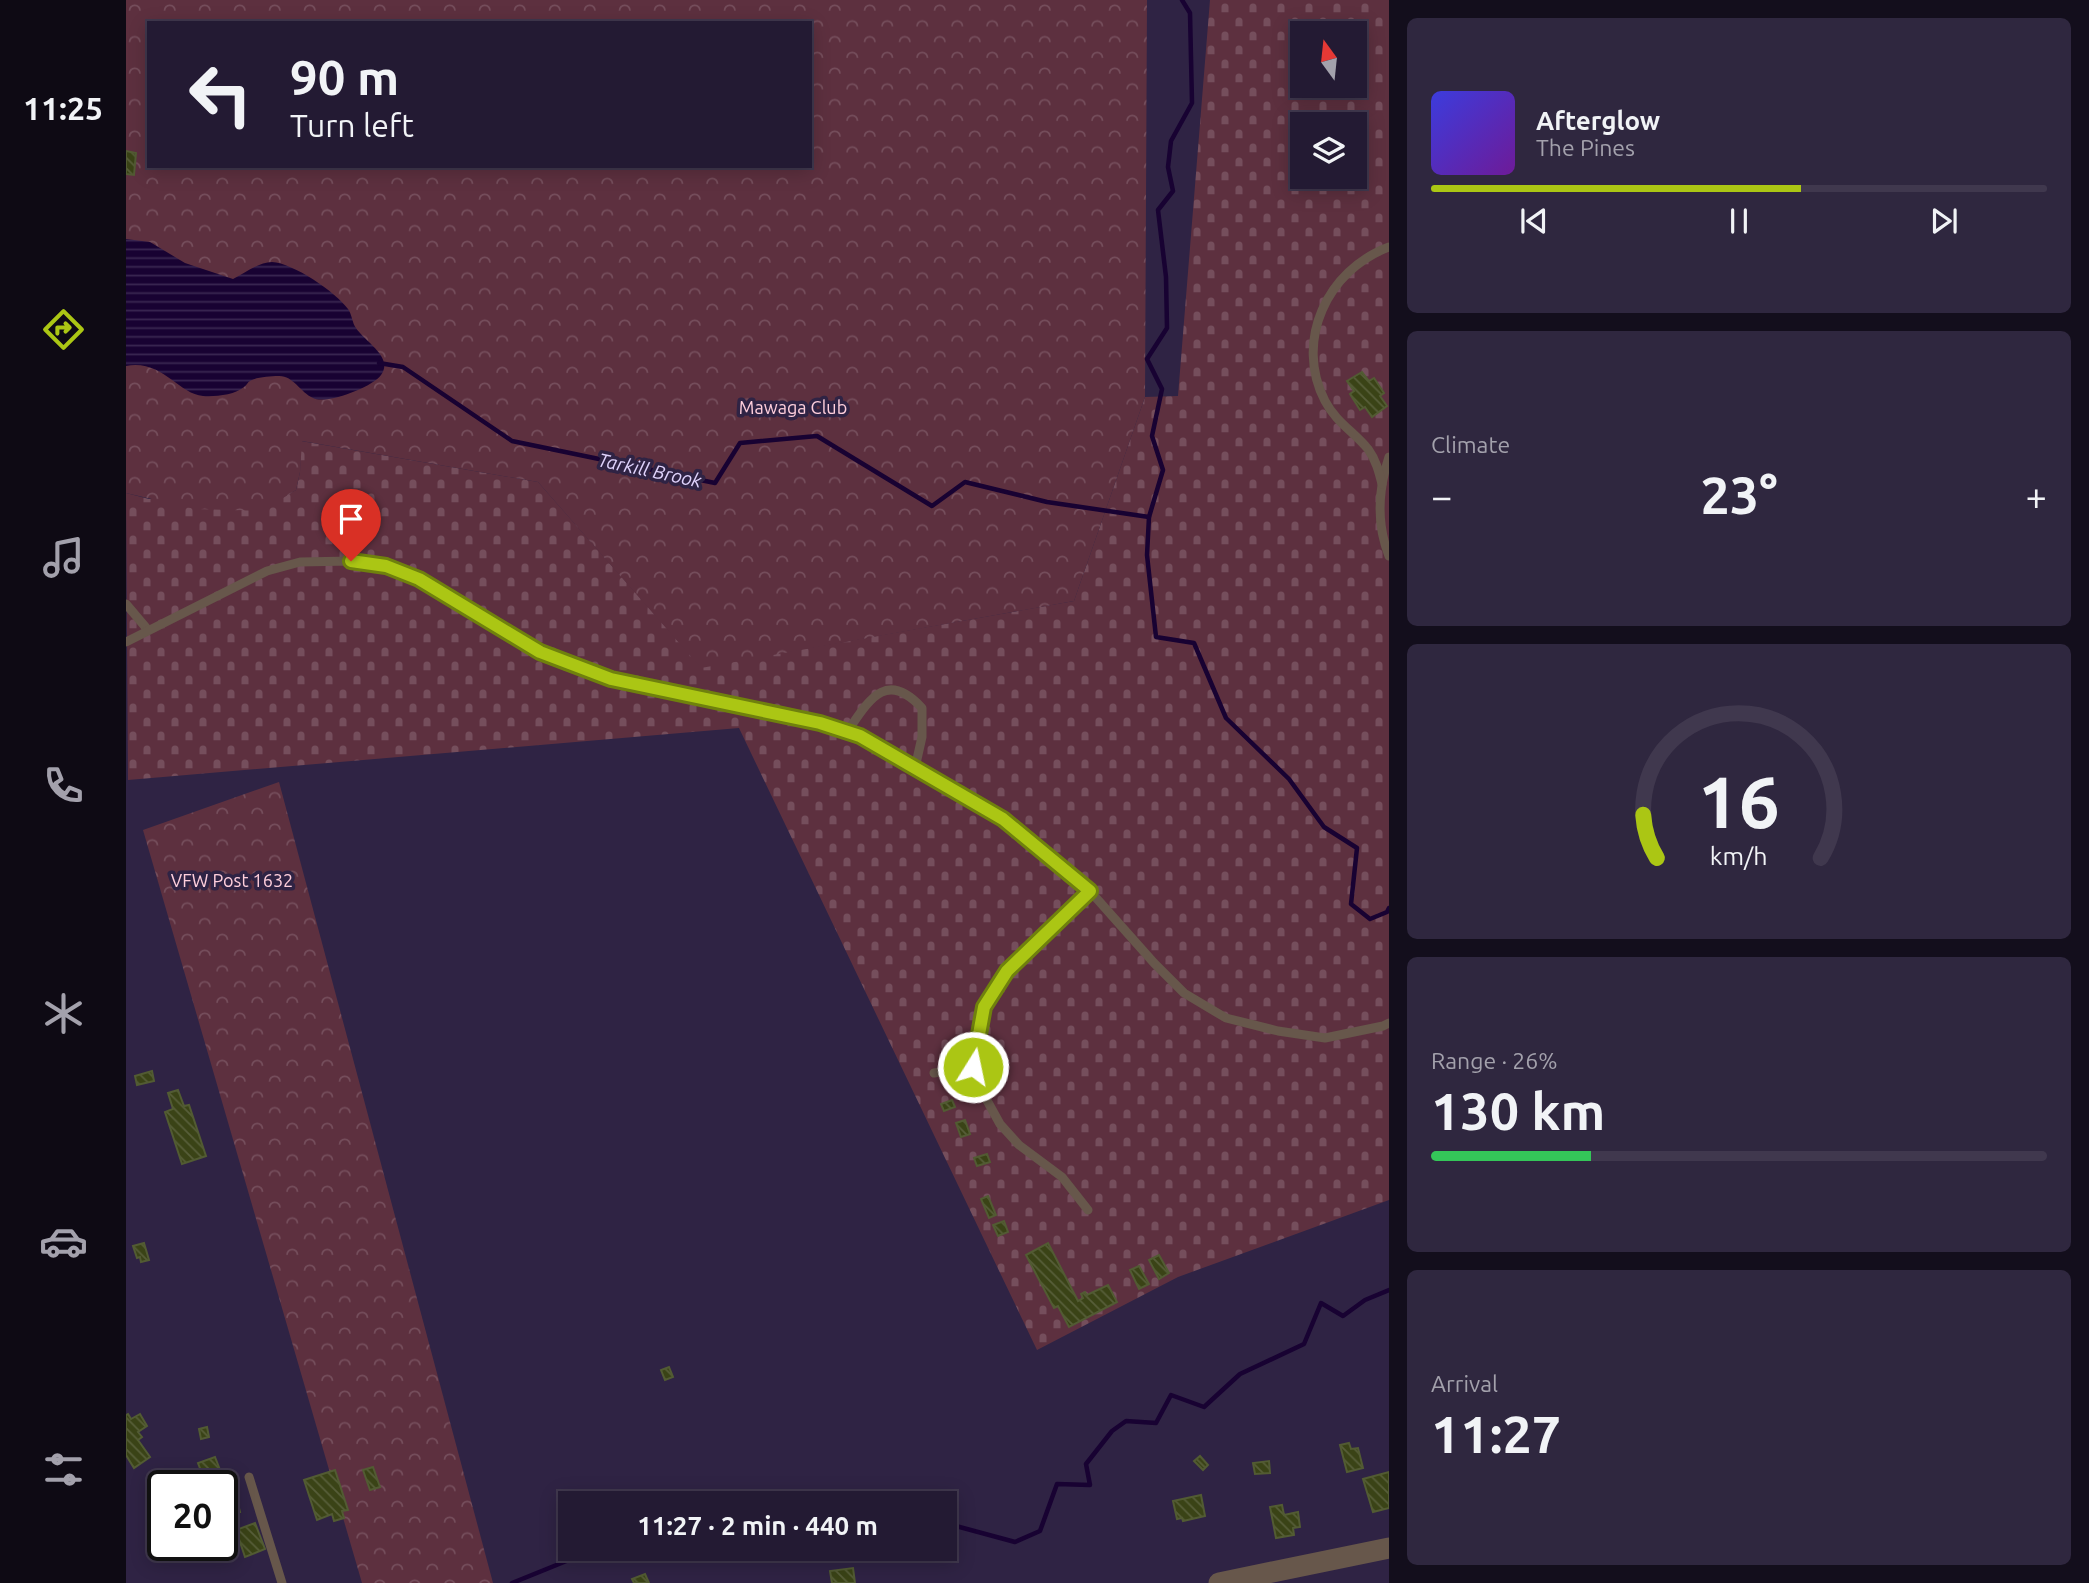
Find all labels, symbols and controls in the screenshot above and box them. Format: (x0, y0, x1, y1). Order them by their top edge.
north arrow (1290, 21, 1367, 98)
map controls (1290, 21, 1367, 189)
icon: left (175, 49, 266, 140)
text: 90 m (290, 49, 399, 104)
text: 11:25 (23, 90, 103, 126)
text: Afterglow (1536, 106, 1660, 135)
text: Turn left (290, 107, 414, 143)
button: layers (1290, 112, 1367, 189)
text: The Pines (1536, 135, 1635, 160)
icon: previous (1515, 202, 1553, 240)
icon: pause (1720, 202, 1758, 240)
icon: next (1925, 202, 1963, 240)
icon: directions (39, 305, 88, 354)
park label: Mawaga Club (739, 397, 847, 417)
text: Climate (1431, 432, 1510, 457)
water label: Tarkill Brook (596, 448, 704, 492)
text: 23° (1700, 466, 1778, 524)
text: − (1431, 475, 1452, 517)
text: + (2026, 475, 2047, 517)
pin (321, 489, 381, 561)
icon: arrive (332, 500, 370, 538)
icon: music (39, 533, 88, 582)
text: 16 (1698, 760, 1780, 842)
icon: phone (39, 761, 88, 810)
text: km/h (1710, 841, 1768, 869)
park label: VFW Post 1632 (171, 870, 293, 890)
icon: climate (39, 989, 88, 1038)
position arrow (936, 1030, 1010, 1104)
text: Range · 26% (1431, 1048, 1558, 1073)
text: 130 km (1431, 1082, 1605, 1140)
icon: car (39, 1217, 88, 1266)
text: Arrival (1431, 1371, 1498, 1396)
text: 11:27 (1431, 1405, 1561, 1463)
icon: filters (39, 1445, 88, 1494)
speed limit sign: 20 (147, 1470, 238, 1561)
text: 11:27 · 2 min · 440 m (637, 1511, 878, 1540)

